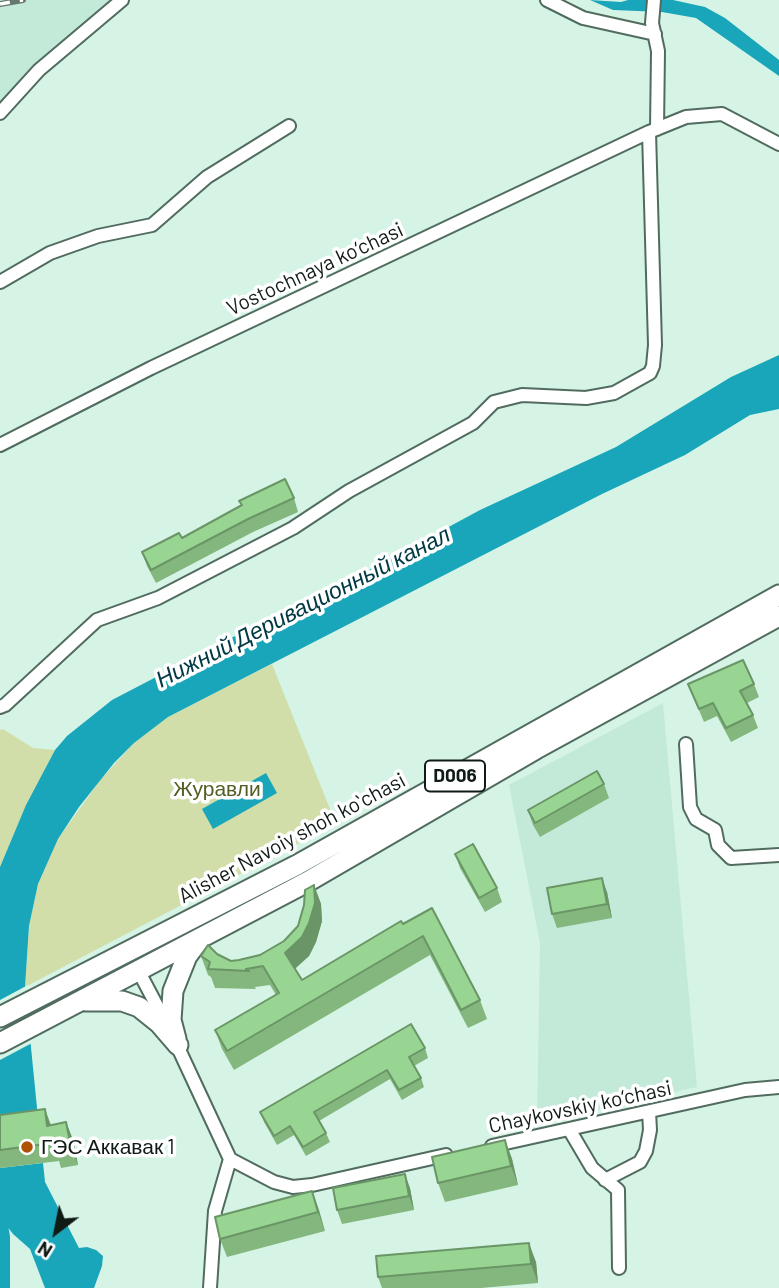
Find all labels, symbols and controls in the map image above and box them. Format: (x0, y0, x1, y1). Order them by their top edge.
street label: Vostochnaya ko‘chasi (223, 217, 407, 321)
water label: Нижний Деривационный канал (151, 521, 455, 693)
road number: D006 (425, 761, 485, 792)
street label: Alisher Navoiy shoh koʻchasi (174, 767, 410, 909)
park label: Журавли (173, 776, 261, 802)
street label: Chaykovskiy ko‘chasi (486, 1075, 674, 1139)
place label: ГЭС Аккавак 1 (41, 1134, 175, 1160)
marker: ГЭС Аккавак 1 (19, 1139, 35, 1155)
north arrow (21, 1197, 91, 1267)
text: N (33, 1237, 56, 1263)

